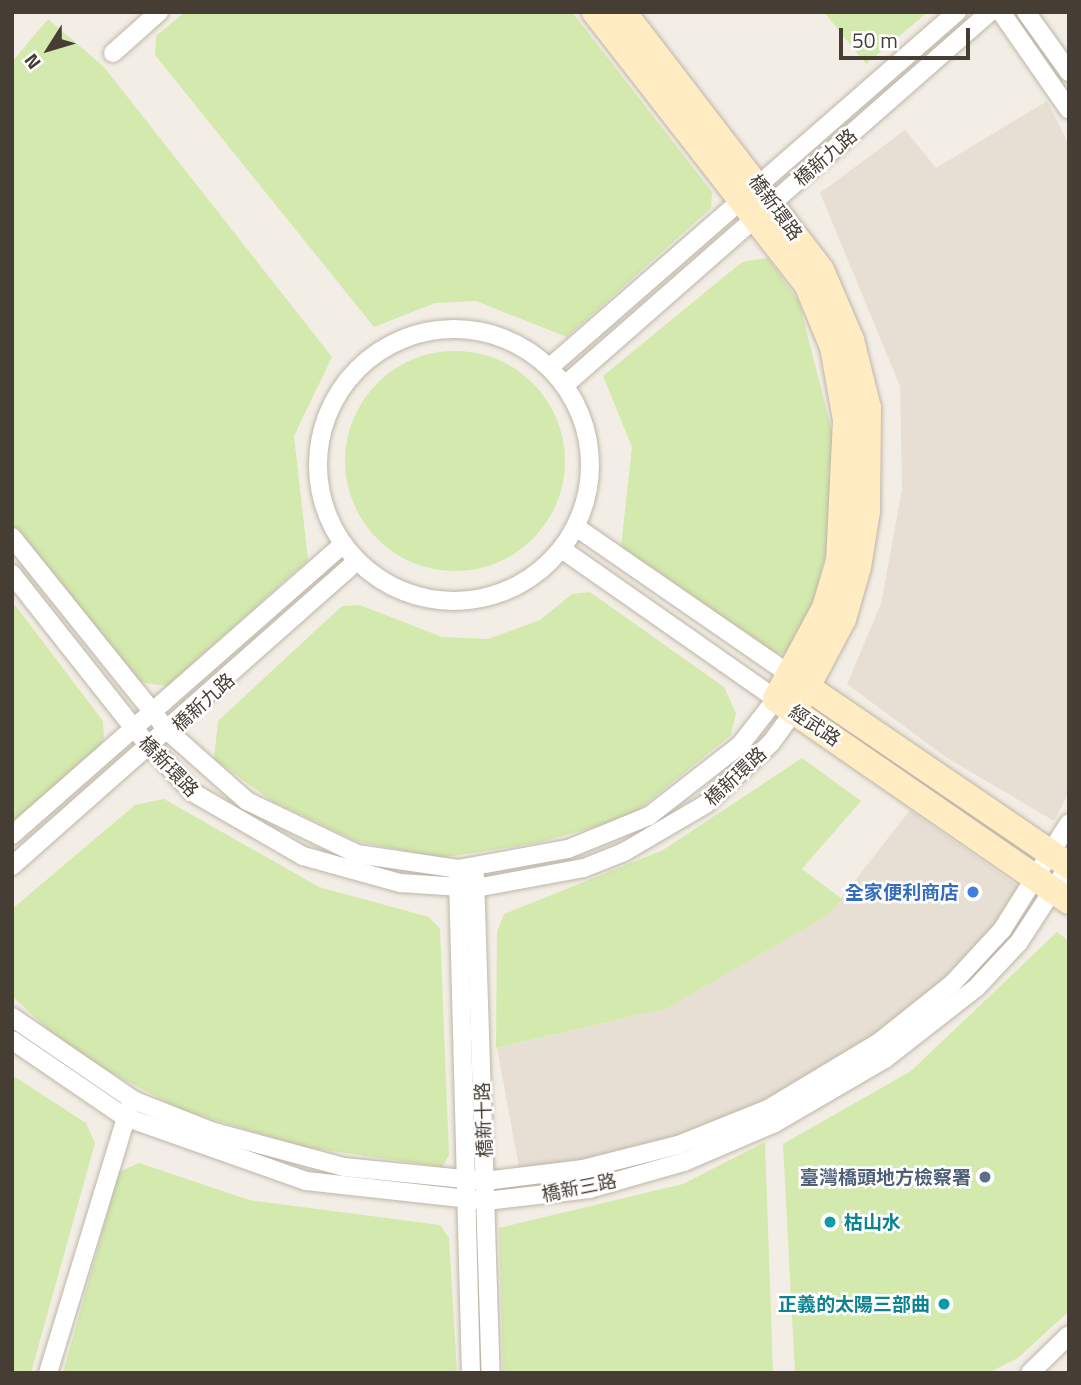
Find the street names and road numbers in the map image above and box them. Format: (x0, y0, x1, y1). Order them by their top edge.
street label: 橋新九路 (789, 123, 861, 191)
street label: 橋新環路 (744, 170, 808, 244)
street label: 橋新九路 (167, 668, 239, 736)
street label: 經武路 (785, 700, 845, 750)
street label: 橋新環路 (134, 731, 204, 801)
street label: 橋新環路 (699, 742, 771, 810)
street label: 橋新十路 (470, 1082, 496, 1158)
street label: 橋新三路 (540, 1169, 618, 1205)

